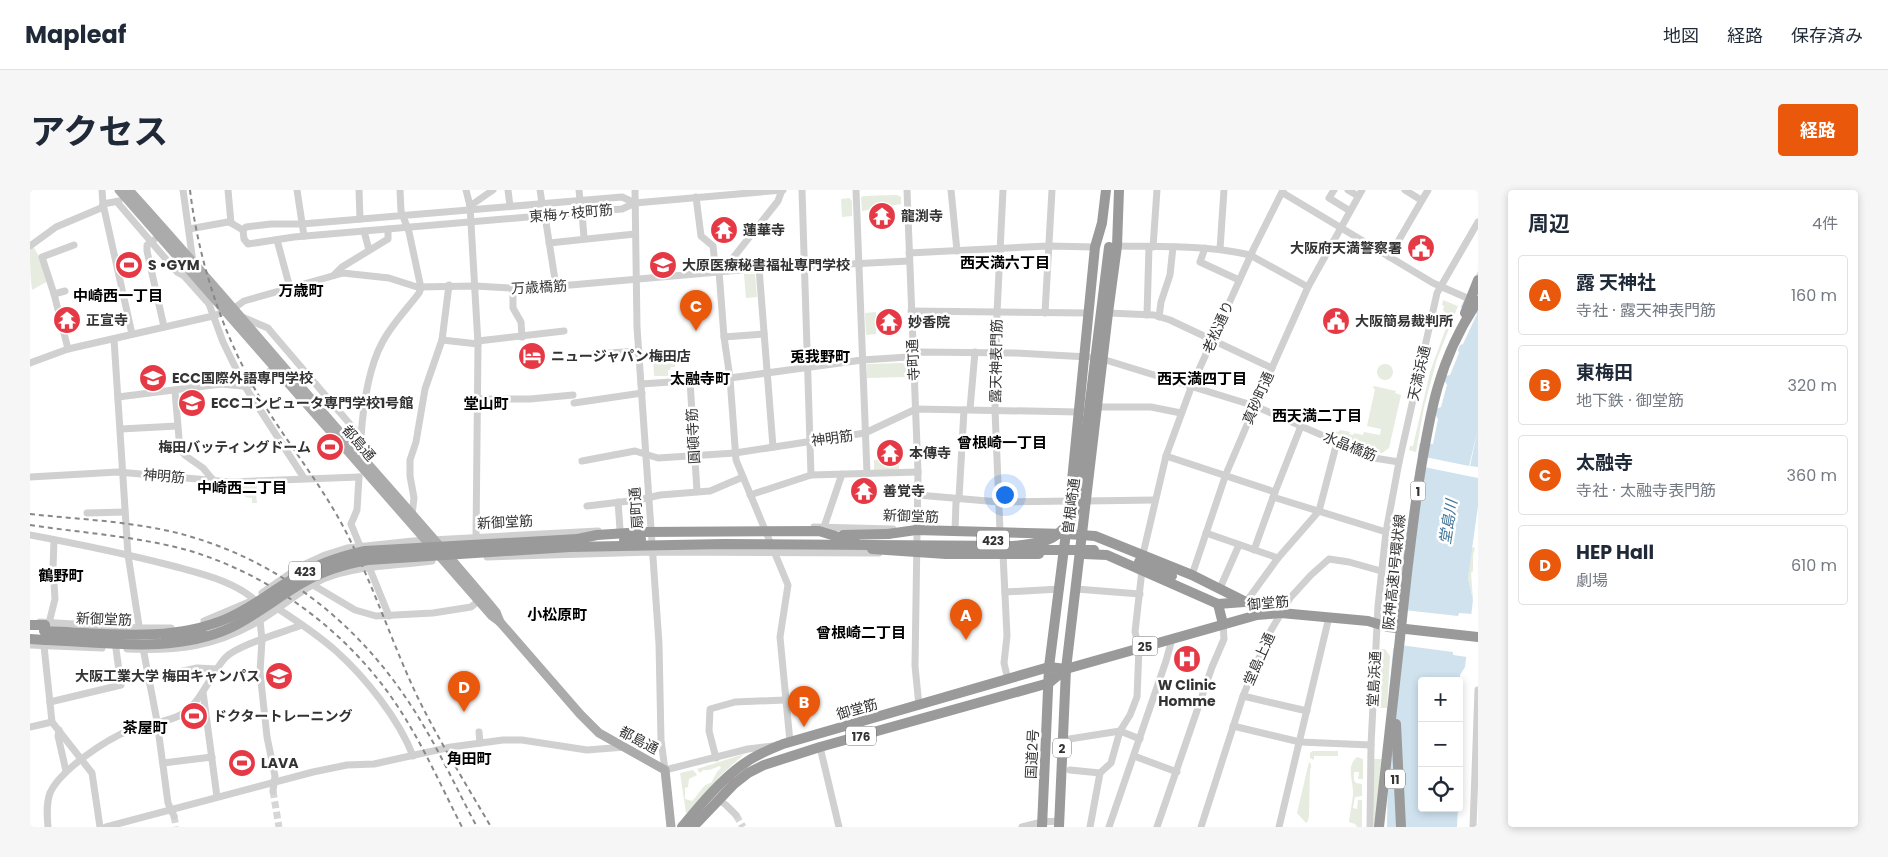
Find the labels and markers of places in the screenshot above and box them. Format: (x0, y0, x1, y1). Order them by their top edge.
temple icon: 龍渕寺 (867, 201, 897, 231)
place label: 龍渕寺 (901, 206, 943, 226)
temple icon: 蓮華寺 (709, 215, 739, 245)
place label: 蓮華寺 (743, 220, 785, 240)
public building icon: 大阪府天満警察署 (1406, 233, 1436, 263)
place label: 大阪府天満警察署 (1290, 238, 1402, 258)
sports icon: S •GYM (114, 250, 144, 280)
school or university icon: 大原医療秘書福祉専門学校 (648, 250, 678, 280)
place label: S •GYM (148, 255, 200, 275)
place label: 大原医療秘書福祉専門学校 (682, 255, 850, 275)
pin: C (680, 290, 712, 331)
temple icon: 正宣寺 (52, 305, 82, 335)
public building icon: 大阪簡易裁判所 (1321, 306, 1351, 336)
temple icon: 妙香院 (874, 307, 904, 337)
place label: 正宣寺 (86, 310, 128, 330)
place label: 大阪簡易裁判所 (1355, 311, 1453, 331)
place label: 妙香院 (908, 312, 950, 332)
hotel icon: ニュージャパン梅田店 (517, 341, 547, 371)
place label: ニュージャパン梅田店 (551, 346, 691, 366)
school or university icon: ECC国際外語専門学校 (138, 363, 168, 393)
place label: ECC国際外語専門学校 (172, 368, 313, 388)
school or university icon: ECCコンピュータ専門学校1号館 (177, 388, 207, 418)
place label: ECCコンピュータ専門学校1号館 (211, 393, 413, 413)
sports icon: 梅田バッティングドーム (315, 432, 345, 462)
place label: 梅田バッティングドーム (158, 437, 311, 457)
temple icon: 本傳寺 (875, 438, 905, 468)
place label: 本傳寺 (909, 443, 951, 463)
temple icon: 善覚寺 (849, 476, 879, 506)
place label: 善覚寺 (883, 481, 925, 501)
pin: A (950, 599, 982, 640)
hospital icon: W Clinic Homme (1172, 644, 1202, 674)
school or university icon: 大阪工業大学 梅田キャンパス (264, 661, 294, 691)
place label: 大阪工業大学 梅田キャンパス (75, 666, 260, 686)
pin: D (448, 671, 480, 712)
place label: W Clinic Homme (1158, 675, 1217, 711)
pin: B (788, 686, 820, 727)
sports icon: ドクタートレーニング (179, 701, 209, 731)
place label: ドクタートレーニング (213, 706, 352, 726)
sports icon: LAVA (227, 748, 257, 778)
place label: LAVA (261, 753, 299, 773)

